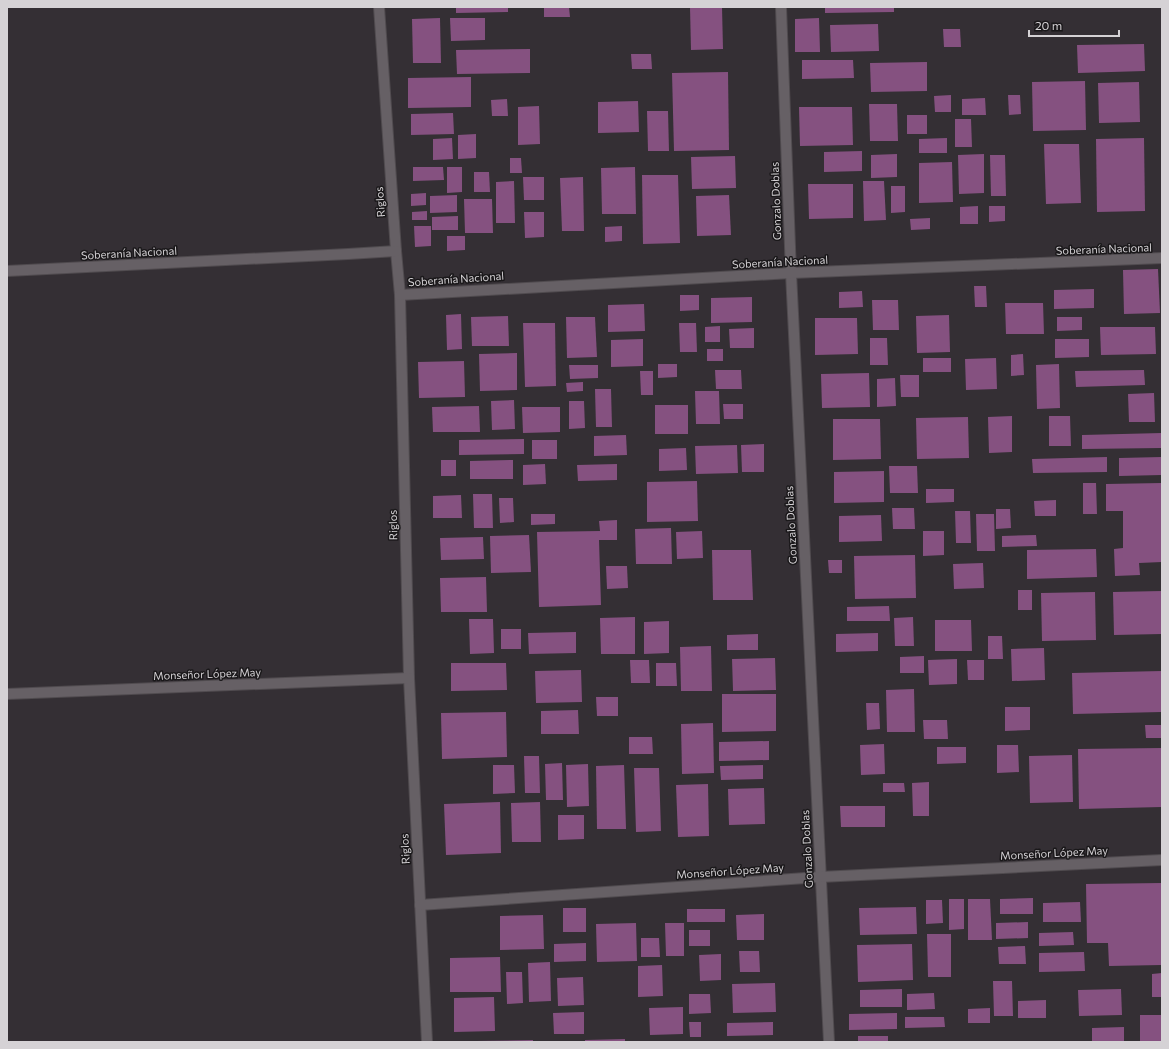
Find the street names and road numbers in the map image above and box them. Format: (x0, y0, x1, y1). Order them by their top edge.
street label: Gonzalo Doblas (768, 162, 783, 240)
street label: Riglos (372, 186, 387, 218)
street label: Soberanía Nacional (1056, 240, 1152, 257)
street label: Soberanía Nacional (81, 243, 177, 262)
street label: Soberanía Nacional (732, 252, 828, 271)
street label: Soberanía Nacional (408, 269, 504, 288)
street label: Gonzalo Doblas (782, 486, 799, 565)
street label: Riglos (386, 510, 399, 540)
street label: Monseñor López May (153, 665, 262, 682)
street label: Gonzalo Doblas (798, 810, 815, 889)
street label: Riglos (397, 833, 412, 865)
street label: Monseñor López May (1000, 843, 1109, 862)
street label: Monseñor López May (676, 860, 785, 881)

